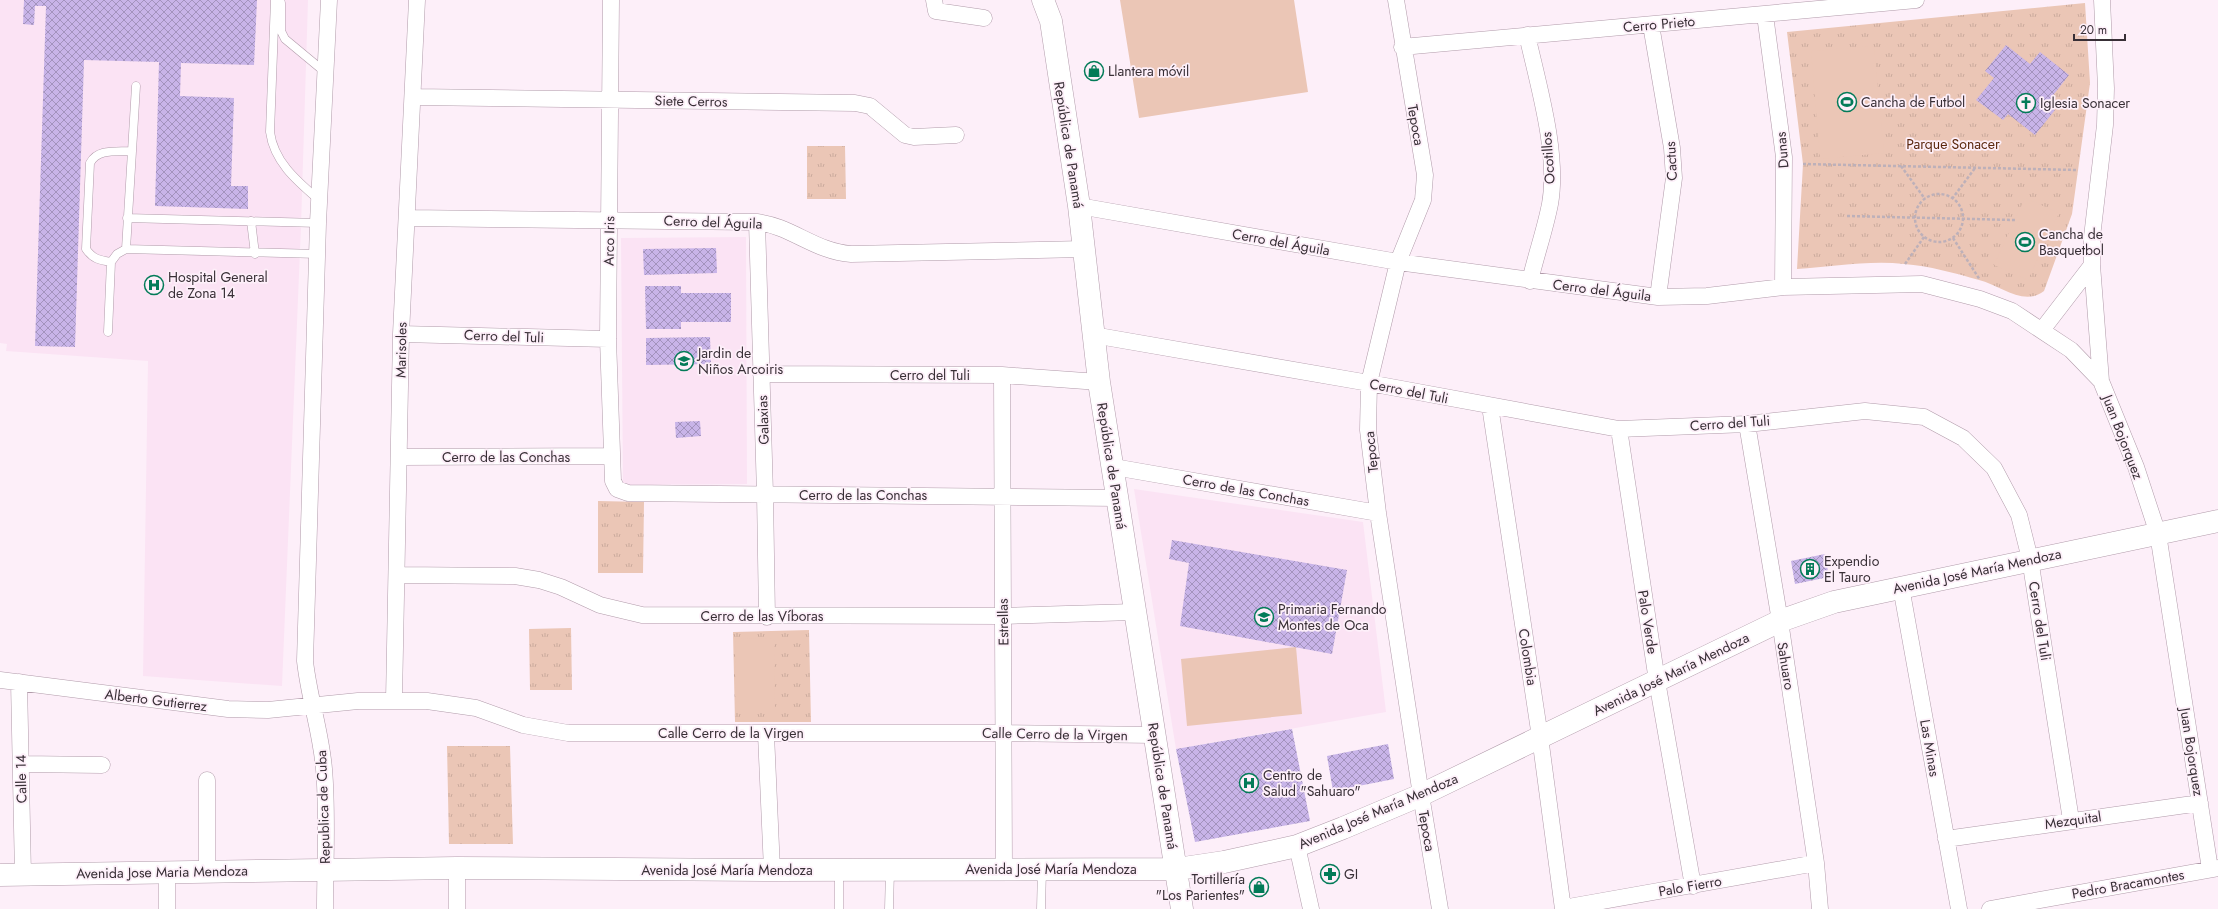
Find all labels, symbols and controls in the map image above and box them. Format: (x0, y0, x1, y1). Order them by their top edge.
street label: Cerro Prieto (1622, 11, 1696, 37)
scale bar (2074, 16, 2125, 42)
text: 20 m (2080, 21, 2107, 39)
shop icon: Llantera móvil (1083, 60, 1105, 82)
place label: Llantera móvil (1108, 61, 1189, 81)
street label: República de Panamá (1049, 80, 1089, 210)
street label: Siete Cerros (654, 90, 728, 112)
sports icon: Cancha de Futbol (1836, 91, 1858, 113)
place label: Cancha de Futbol (1861, 92, 1965, 112)
church icon: Iglesia Sonacer (2015, 92, 2037, 114)
place label: Iglesia Sonacer (2040, 93, 2130, 113)
street label: Tepoca (1403, 103, 1429, 147)
street label: Ocotillos (1536, 131, 1560, 185)
street label: Dunas (1770, 131, 1794, 169)
park label: Parque Sonacer (1906, 134, 2000, 154)
street label: Cactus (1660, 140, 1682, 181)
street label: Cerro del Águila (663, 210, 763, 234)
street label: Arco Iris (599, 216, 619, 266)
street label: Cerro del Águila (1231, 224, 1331, 260)
place label: Cancha de Basquetbol (2039, 224, 2104, 260)
sports icon: Cancha de Basquetbol (2014, 231, 2036, 253)
place label: Hospital General de Zona 14 (168, 267, 268, 303)
hospital icon: Hospital General de Zona 14 (143, 274, 165, 296)
street label: Cerro del Águila (1552, 274, 1652, 306)
street label: Marisoles (391, 322, 411, 378)
street label: Cerro del Tuli (464, 325, 544, 347)
place label: Jardin de Niños Arcoiris (696, 343, 784, 379)
school or university icon: Jardin de Niños Arcoiris (673, 350, 695, 372)
street label: Cerro del Tuli (890, 365, 970, 385)
street label: Cerro del Tuli (1368, 374, 1450, 408)
street label: Juan Bojorquez (2097, 390, 2148, 483)
street label: Galaxias (752, 395, 774, 445)
street label: República de Panamá (1092, 401, 1132, 531)
street label: Cerro del Tuli (1689, 410, 1771, 436)
street label: Tepoca (1359, 430, 1383, 474)
street label: Cerro de las Conchas (442, 447, 570, 467)
street label: Cerro de las Conchas (1181, 469, 1311, 511)
street label: Cerro de las Conchas (799, 485, 927, 505)
street label: Avenida José María Mendoza (1891, 543, 2063, 599)
place label: Expendio El Tauro (1824, 551, 1880, 587)
building icon: Expendio El Tauro (1799, 558, 1821, 580)
street label: Cerro del Tuli (2024, 580, 2056, 662)
street label: Palo Verde (1633, 589, 1663, 655)
street label: Estrellas (993, 598, 1013, 646)
place label: Primaria Fernando Montes de Oca (1278, 599, 1387, 635)
street label: Cerro de las Víboras (701, 606, 824, 626)
school or university icon: Primaria Fernando Montes de Oca (1253, 606, 1275, 628)
street label: Colombia (1514, 627, 1542, 687)
street label: Avenida José María Mendoza (1589, 627, 1753, 721)
street label: Sahuaro (1772, 641, 1800, 692)
street label: Alberto Gutierrez (104, 684, 209, 716)
street label: Juan Bojorquez (2175, 705, 2209, 798)
street label: Las Minas (1915, 718, 1945, 778)
street label: República de Panamá (1143, 721, 1183, 851)
street label: Calle Cerro de la Virgen (658, 723, 804, 743)
street label: Calle Cerro de la Virgen (982, 723, 1128, 745)
street label: Republica de Cuba (311, 750, 335, 864)
street label: Calle 14 (11, 755, 31, 803)
place label: Centro de Salud "Sahuaro" (1263, 765, 1361, 801)
street label: Avenida José María Mendoza (1295, 768, 1461, 854)
hospital icon: Centro de Salud "Sahuaro" (1238, 772, 1260, 794)
street label: Mezquital (2043, 806, 2103, 834)
street label: Tepoca (1414, 809, 1440, 853)
street label: Avenida José María Mendoza (965, 859, 1137, 879)
street label: Avenida José María Mendoza (641, 860, 813, 880)
street label: Avenida Jose Maria Mendoza (76, 861, 248, 883)
pharmacy icon: GI (1319, 863, 1341, 885)
place label: GI (1344, 864, 1358, 884)
street label: Pedro Bracamontes (2070, 864, 2186, 904)
place label: Tortillería "Los Parientes" (1155, 869, 1245, 905)
street label: Palo Fierro (1657, 871, 1724, 901)
shop icon: Tortillería "Los Parientes" (1248, 876, 1270, 898)

